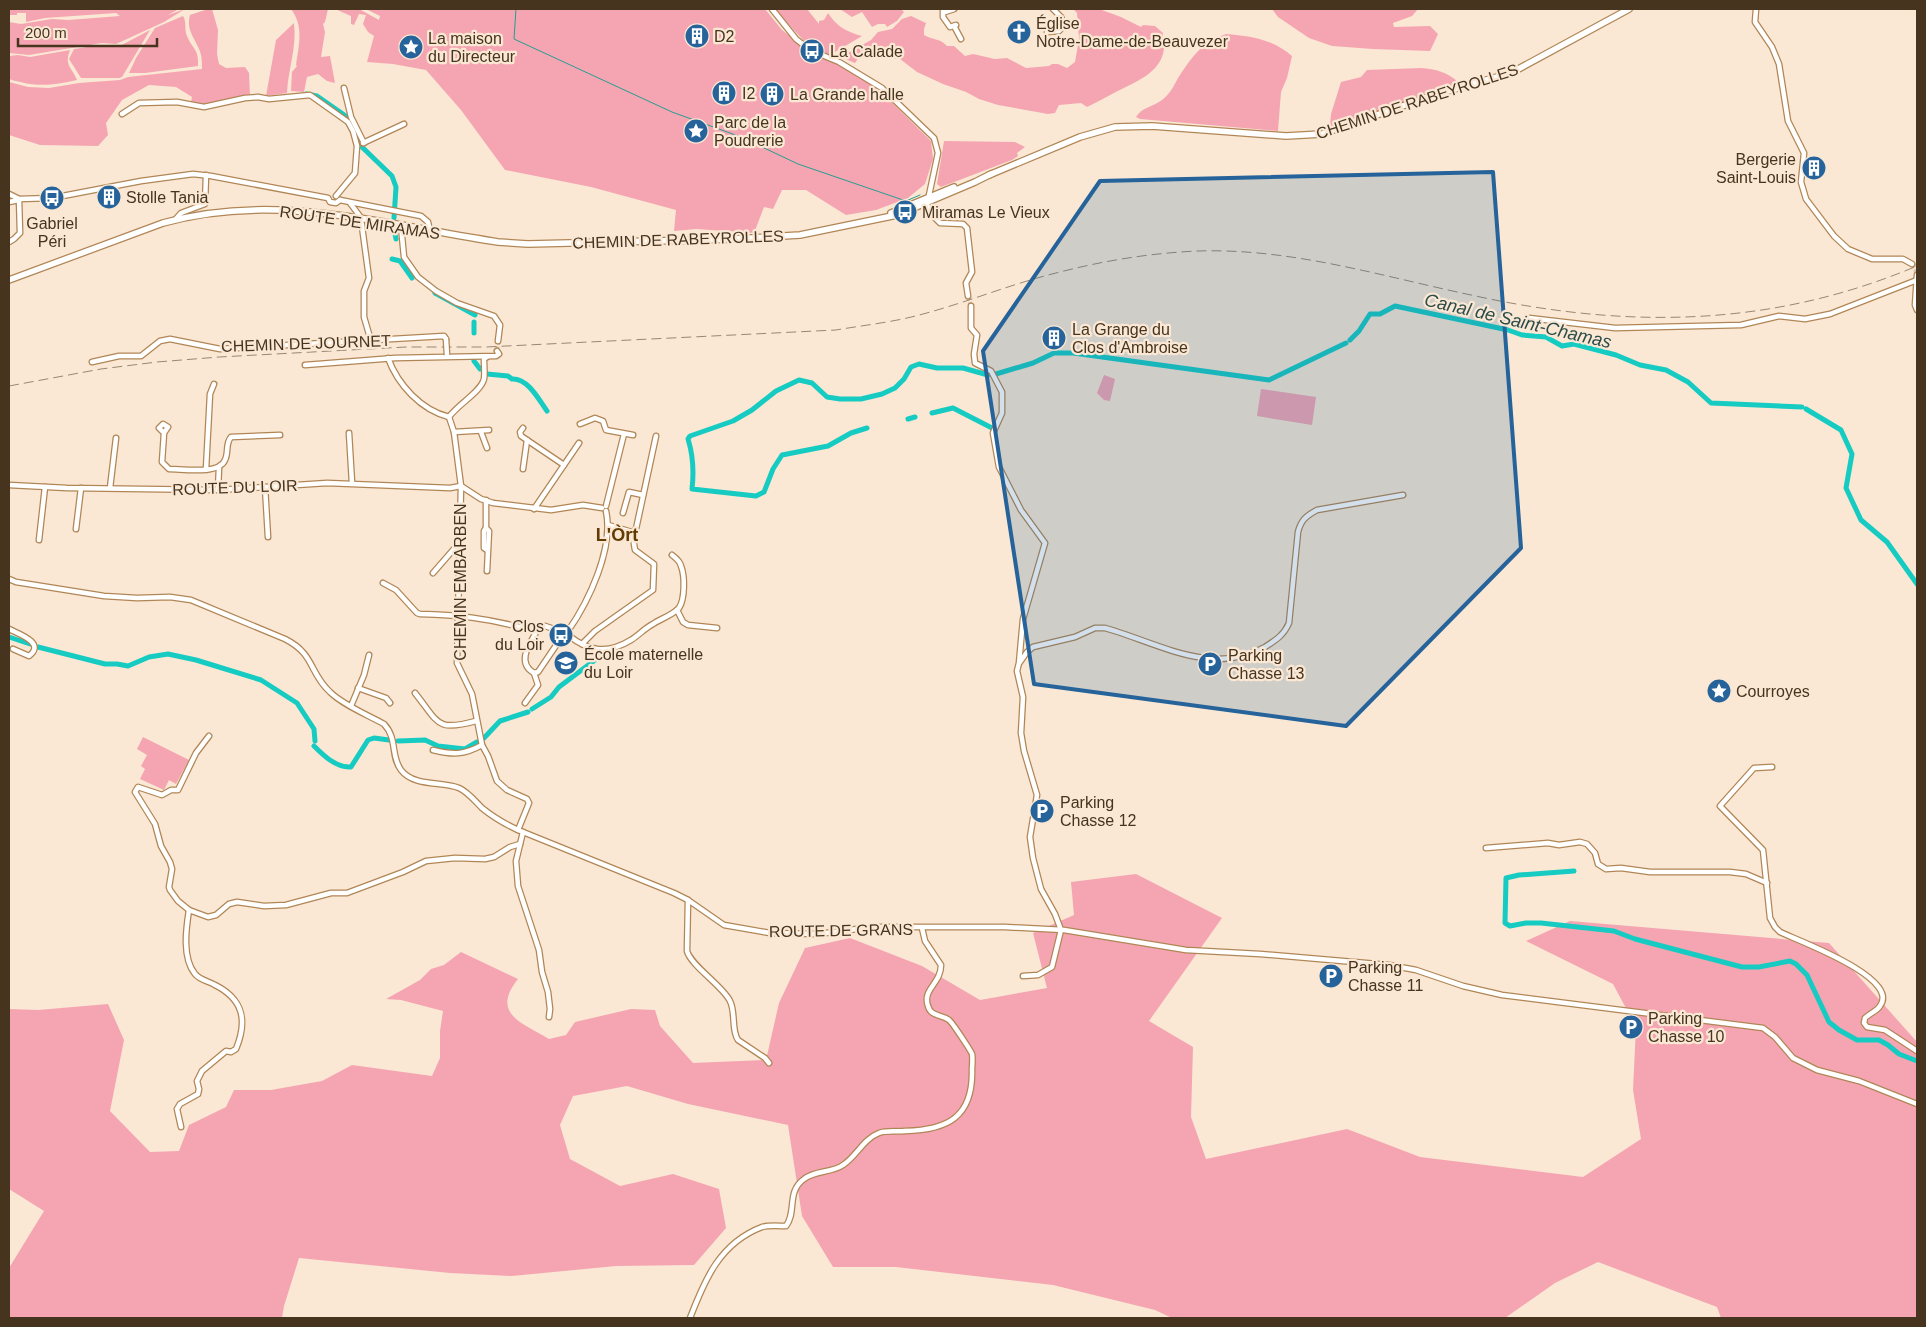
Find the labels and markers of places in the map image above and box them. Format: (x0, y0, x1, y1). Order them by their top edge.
place label: Église Notre-Dame-de-Beauvezer (1036, 14, 1229, 50)
church icon: Église Notre-Dame-de-Beauvezer (1006, 19, 1032, 45)
building icon: D2 (684, 23, 710, 49)
place label: D2 (714, 28, 735, 45)
place label: La maison du Directeur (428, 30, 516, 65)
place icon: La maison du Directeur (398, 34, 424, 60)
bus stop icon: La Calade (799, 38, 825, 64)
place label: La Calade (830, 43, 903, 60)
building icon: I2 (711, 80, 737, 106)
building icon: La Grande halle (759, 81, 785, 107)
place label: I2 (742, 85, 755, 102)
place label: La Grande halle (790, 86, 904, 103)
place label: Parc de la Poudrerie (714, 114, 786, 149)
place icon: Parc de la Poudrerie (683, 118, 709, 144)
place label: Bergerie Saint-Louis (1716, 151, 1796, 186)
building icon: Bergerie Saint-Louis (1801, 155, 1827, 181)
building icon: Stolle Tania (96, 184, 122, 210)
bus stop icon: Gabriel Péri (39, 185, 65, 211)
place label: Stolle Tania (126, 189, 209, 206)
bus stop icon: Miramas Le Vieux (892, 199, 918, 225)
place label: Miramas Le Vieux (922, 204, 1050, 221)
place label: Gabriel Péri (26, 215, 78, 250)
place label: La Grange du Clos d'Ambroise (1072, 321, 1188, 356)
building icon: La Grange du Clos d'Ambroise (1041, 325, 1067, 351)
place label: Clos du Loir (495, 618, 545, 653)
bus stop icon: Clos du Loir (548, 622, 574, 648)
place label: École maternelle du Loir (584, 645, 703, 681)
place label: Parking Chasse 13 (1228, 647, 1305, 682)
school or university icon: École maternelle du Loir (553, 650, 579, 676)
parking icon: Parking Chasse 13 (1197, 651, 1223, 677)
place icon: Courroyes (1706, 678, 1732, 704)
place label: Courroyes (1736, 683, 1810, 700)
place label: Parking Chasse 12 (1060, 794, 1137, 829)
parking icon: Parking Chasse 12 (1029, 798, 1055, 824)
place label: Parking Chasse 11 (1348, 959, 1423, 994)
parking icon: Parking Chasse 11 (1318, 963, 1344, 989)
place label: Parking Chasse 10 (1648, 1010, 1725, 1045)
parking icon: Parking Chasse 10 (1618, 1014, 1644, 1040)

